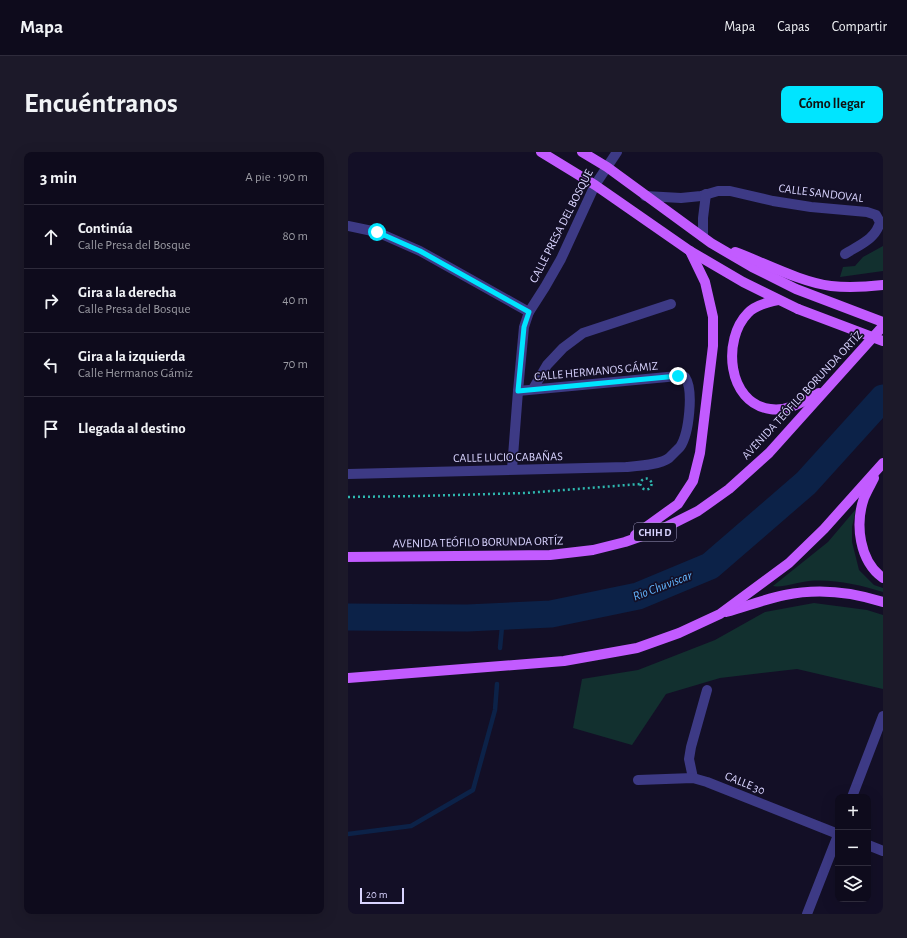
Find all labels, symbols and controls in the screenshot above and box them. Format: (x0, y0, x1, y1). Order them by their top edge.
text: Mapa (20, 18, 63, 37)
text: Mapa (724, 20, 755, 34)
text: Capas (777, 20, 810, 34)
text: Compartir (832, 20, 887, 34)
button: Cómo llegar (781, 86, 883, 123)
text: Encuéntranos (24, 90, 178, 118)
street label: CALLE PRESA DEL BOSQUE (527, 167, 596, 285)
text: 3 min (40, 169, 77, 186)
text: A pie · 190 m (245, 171, 308, 184)
street label: CALLE SANDOVAL (778, 182, 864, 204)
text: Continúa (78, 221, 133, 236)
route start (368, 223, 386, 241)
icon: ahead (40, 226, 62, 248)
text: 80 m (282, 230, 308, 243)
text: Calle Presa del Bosque (78, 239, 190, 252)
text: Gira a la derecha (78, 285, 177, 300)
icon: right (40, 290, 62, 312)
text: 40 m (282, 294, 308, 307)
text: Calle Presa del Bosque (78, 303, 190, 316)
street label: AVENIDA TEÓFILO BORUNDA ORTÍZ (739, 328, 865, 462)
text: Gira a la izquierda (78, 349, 185, 364)
icon: left (40, 354, 62, 376)
text: 70 m (283, 358, 308, 371)
street label: CALLE HERMANOS GÁMIZ (533, 359, 658, 382)
text: Calle Hermanos Gámiz (78, 367, 193, 380)
route end (669, 367, 687, 385)
icon: arrive (40, 418, 62, 440)
text: Llegada al destino (78, 421, 186, 436)
street label: CALLE LUCIO CABAÑAS (453, 448, 563, 464)
road number: CHIH D (634, 523, 676, 541)
street label: AVENIDA TEÓFILO BORUNDA ORTÍZ (392, 534, 563, 549)
water label: Rio Chuviscar (631, 569, 695, 604)
street label: CALLE 30 (723, 770, 767, 796)
map controls (835, 794, 871, 902)
button: + (835, 794, 871, 830)
button: − (835, 830, 871, 866)
button: layers (835, 866, 871, 902)
scale bar (360, 886, 404, 905)
text: 20 m (366, 889, 387, 900)

